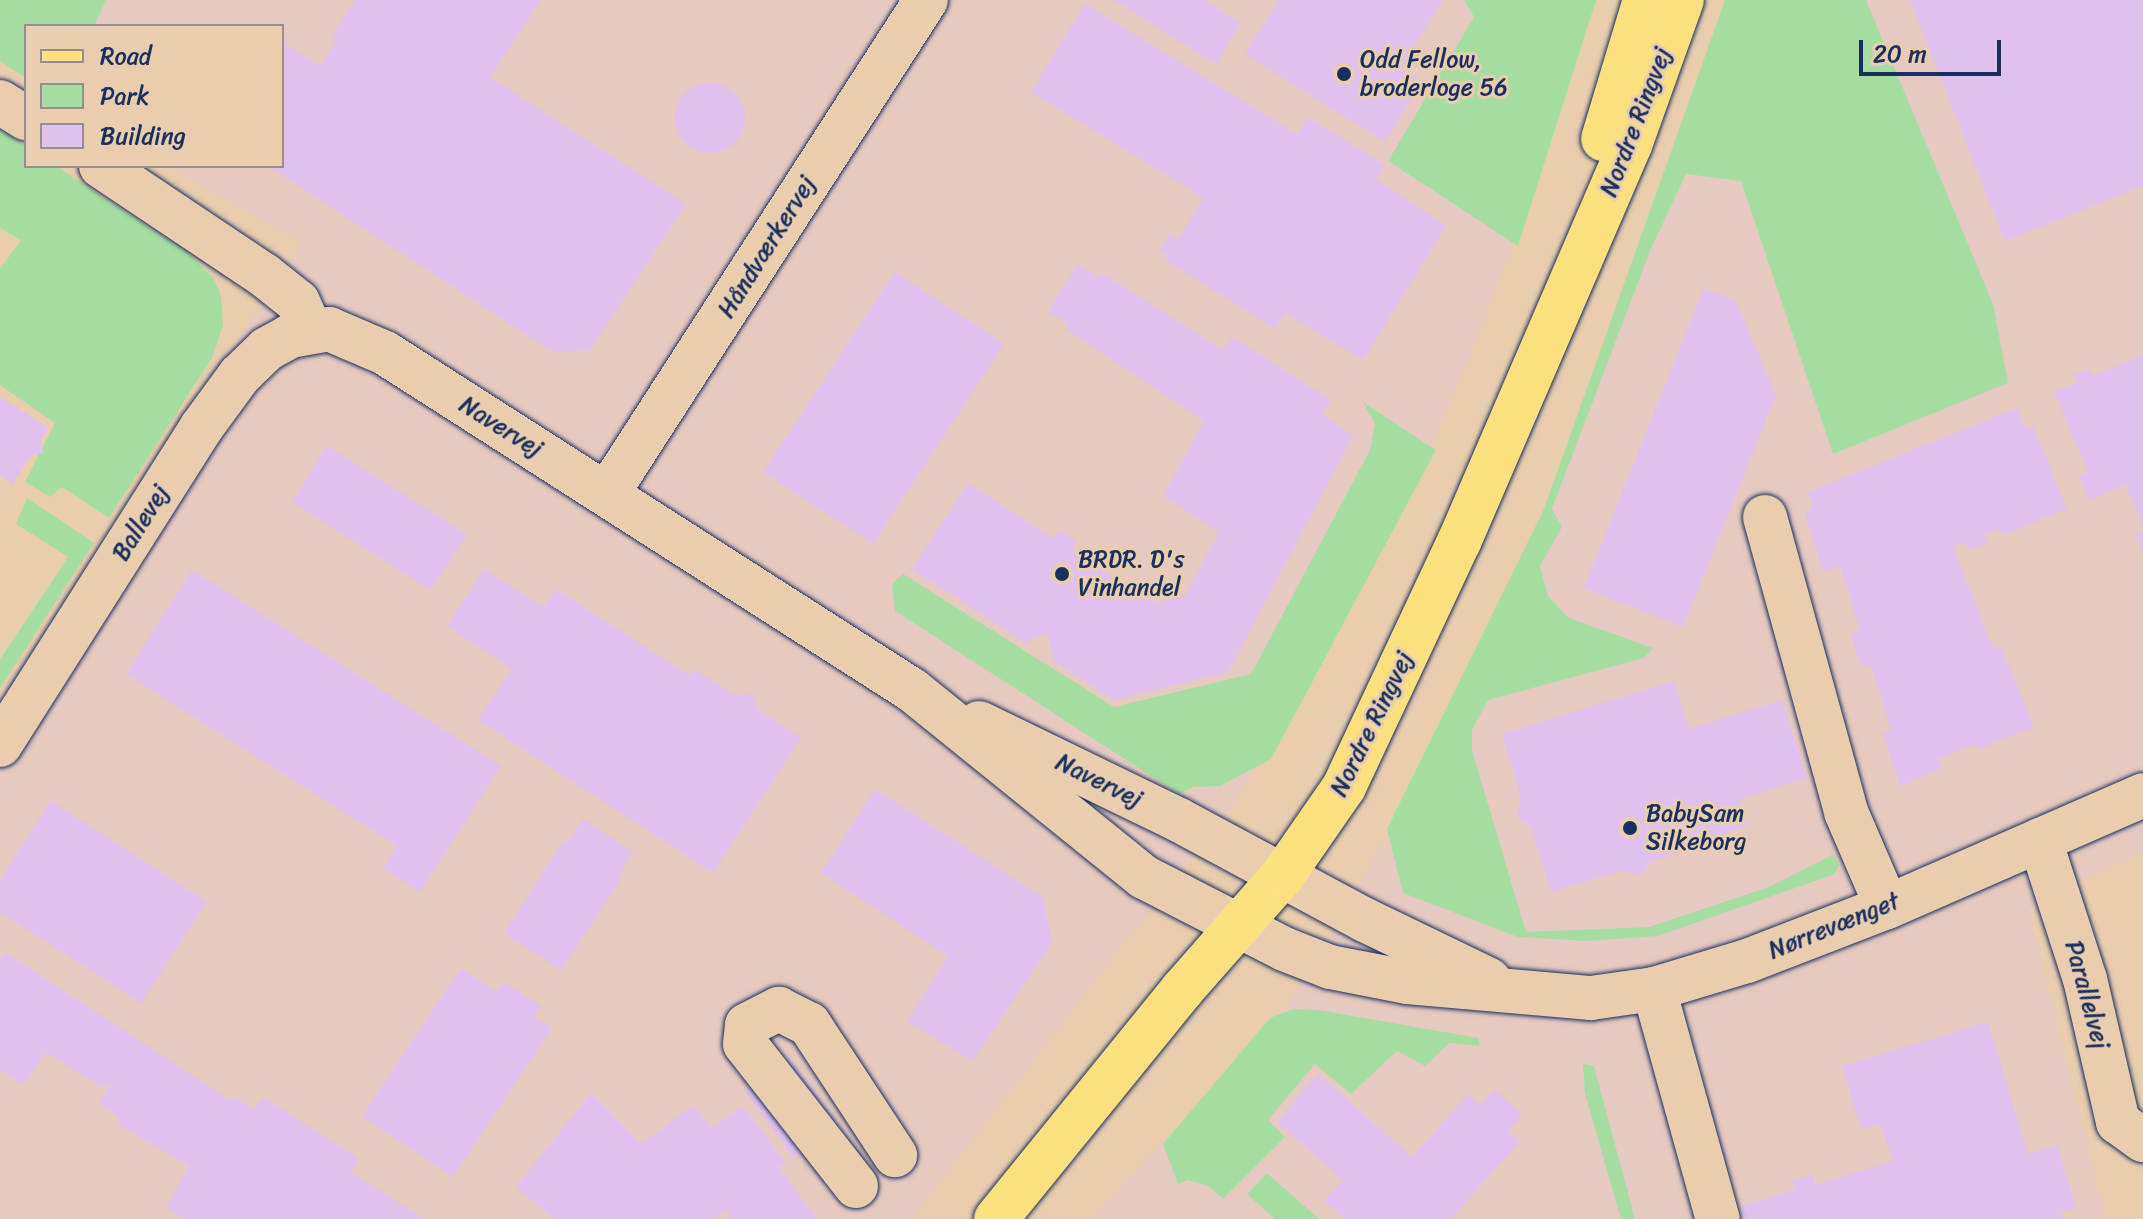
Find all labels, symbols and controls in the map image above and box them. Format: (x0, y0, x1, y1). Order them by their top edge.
legend (24, 24, 284, 168)
scale bar (1863, 24, 2005, 74)
text: 20 m (1873, 33, 1927, 75)
text: Road (100, 35, 151, 77)
street label: Nordre Ringvej (1594, 43, 1678, 201)
place label: Odd Fellow, broderloge 56 (1360, 46, 1508, 102)
marker: Odd Fellow, broderloge 56 (1335, 65, 1353, 83)
text: Park (100, 75, 149, 117)
text: Building (100, 115, 186, 157)
street label: Håndværkervej (712, 171, 822, 323)
street label: Navervej (454, 390, 548, 464)
street label: Ballevej (107, 480, 175, 566)
place label: BRDR. D's Vinhandel (1078, 546, 1185, 602)
marker: BRDR. D's Vinhandel (1053, 565, 1071, 583)
street label: Nordre Ringvej (1325, 647, 1419, 801)
street label: Navervej (1051, 748, 1147, 814)
place label: BabySam Silkeborg (1646, 800, 1746, 856)
marker: BabySam Silkeborg (1621, 819, 1639, 837)
street label: Nørrevænget (1764, 887, 1904, 965)
street label: Parallelvej (2059, 938, 2115, 1052)

